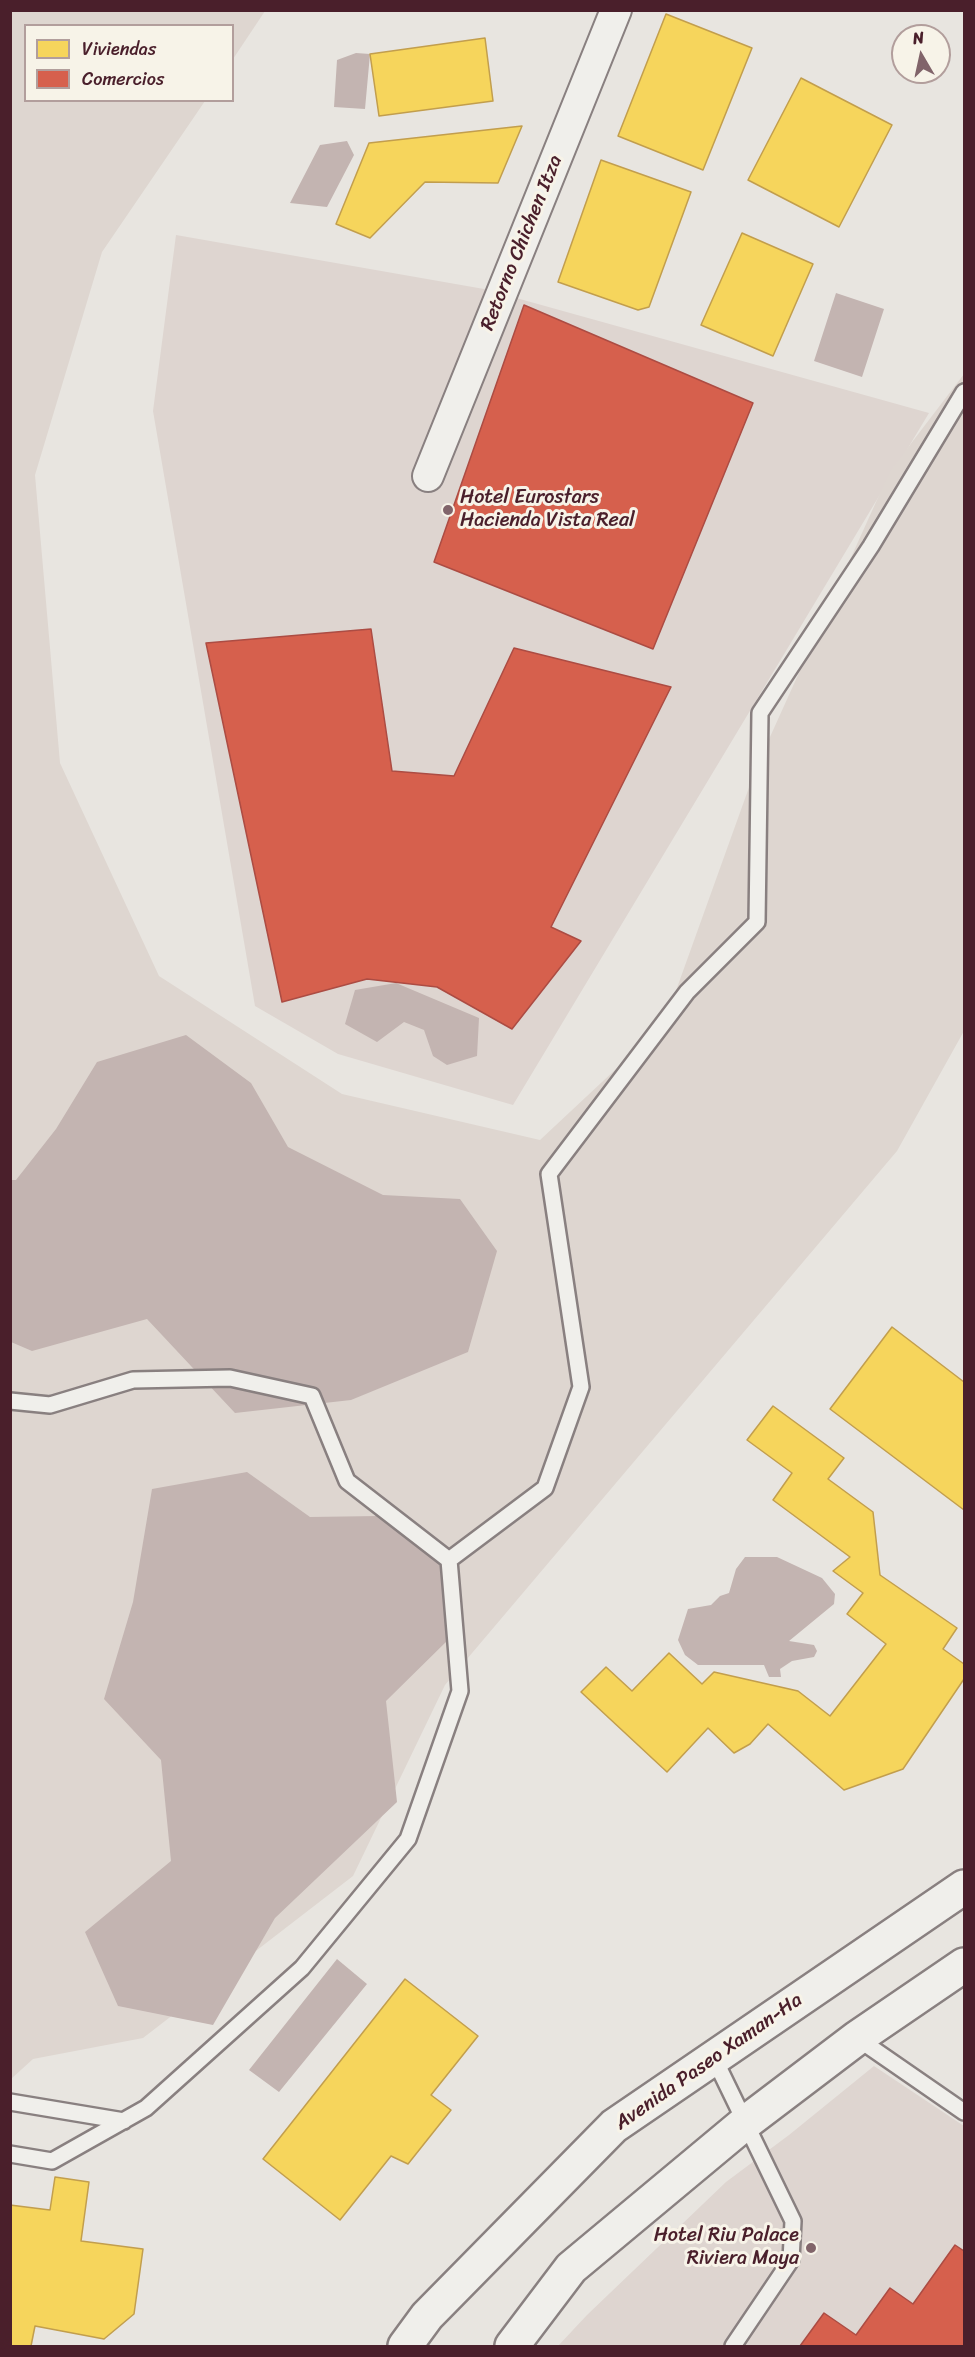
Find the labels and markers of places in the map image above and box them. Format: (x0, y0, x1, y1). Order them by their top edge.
place label: Hotel Eurostars Hacienda Vista Real (460, 486, 635, 533)
marker: Hotel Eurostars Hacienda Vista Real (441, 503, 455, 517)
place label: Hotel Riu Palace Riviera Maya (654, 2224, 799, 2271)
marker: Hotel Riu Palace Riviera Maya (804, 2241, 818, 2255)

